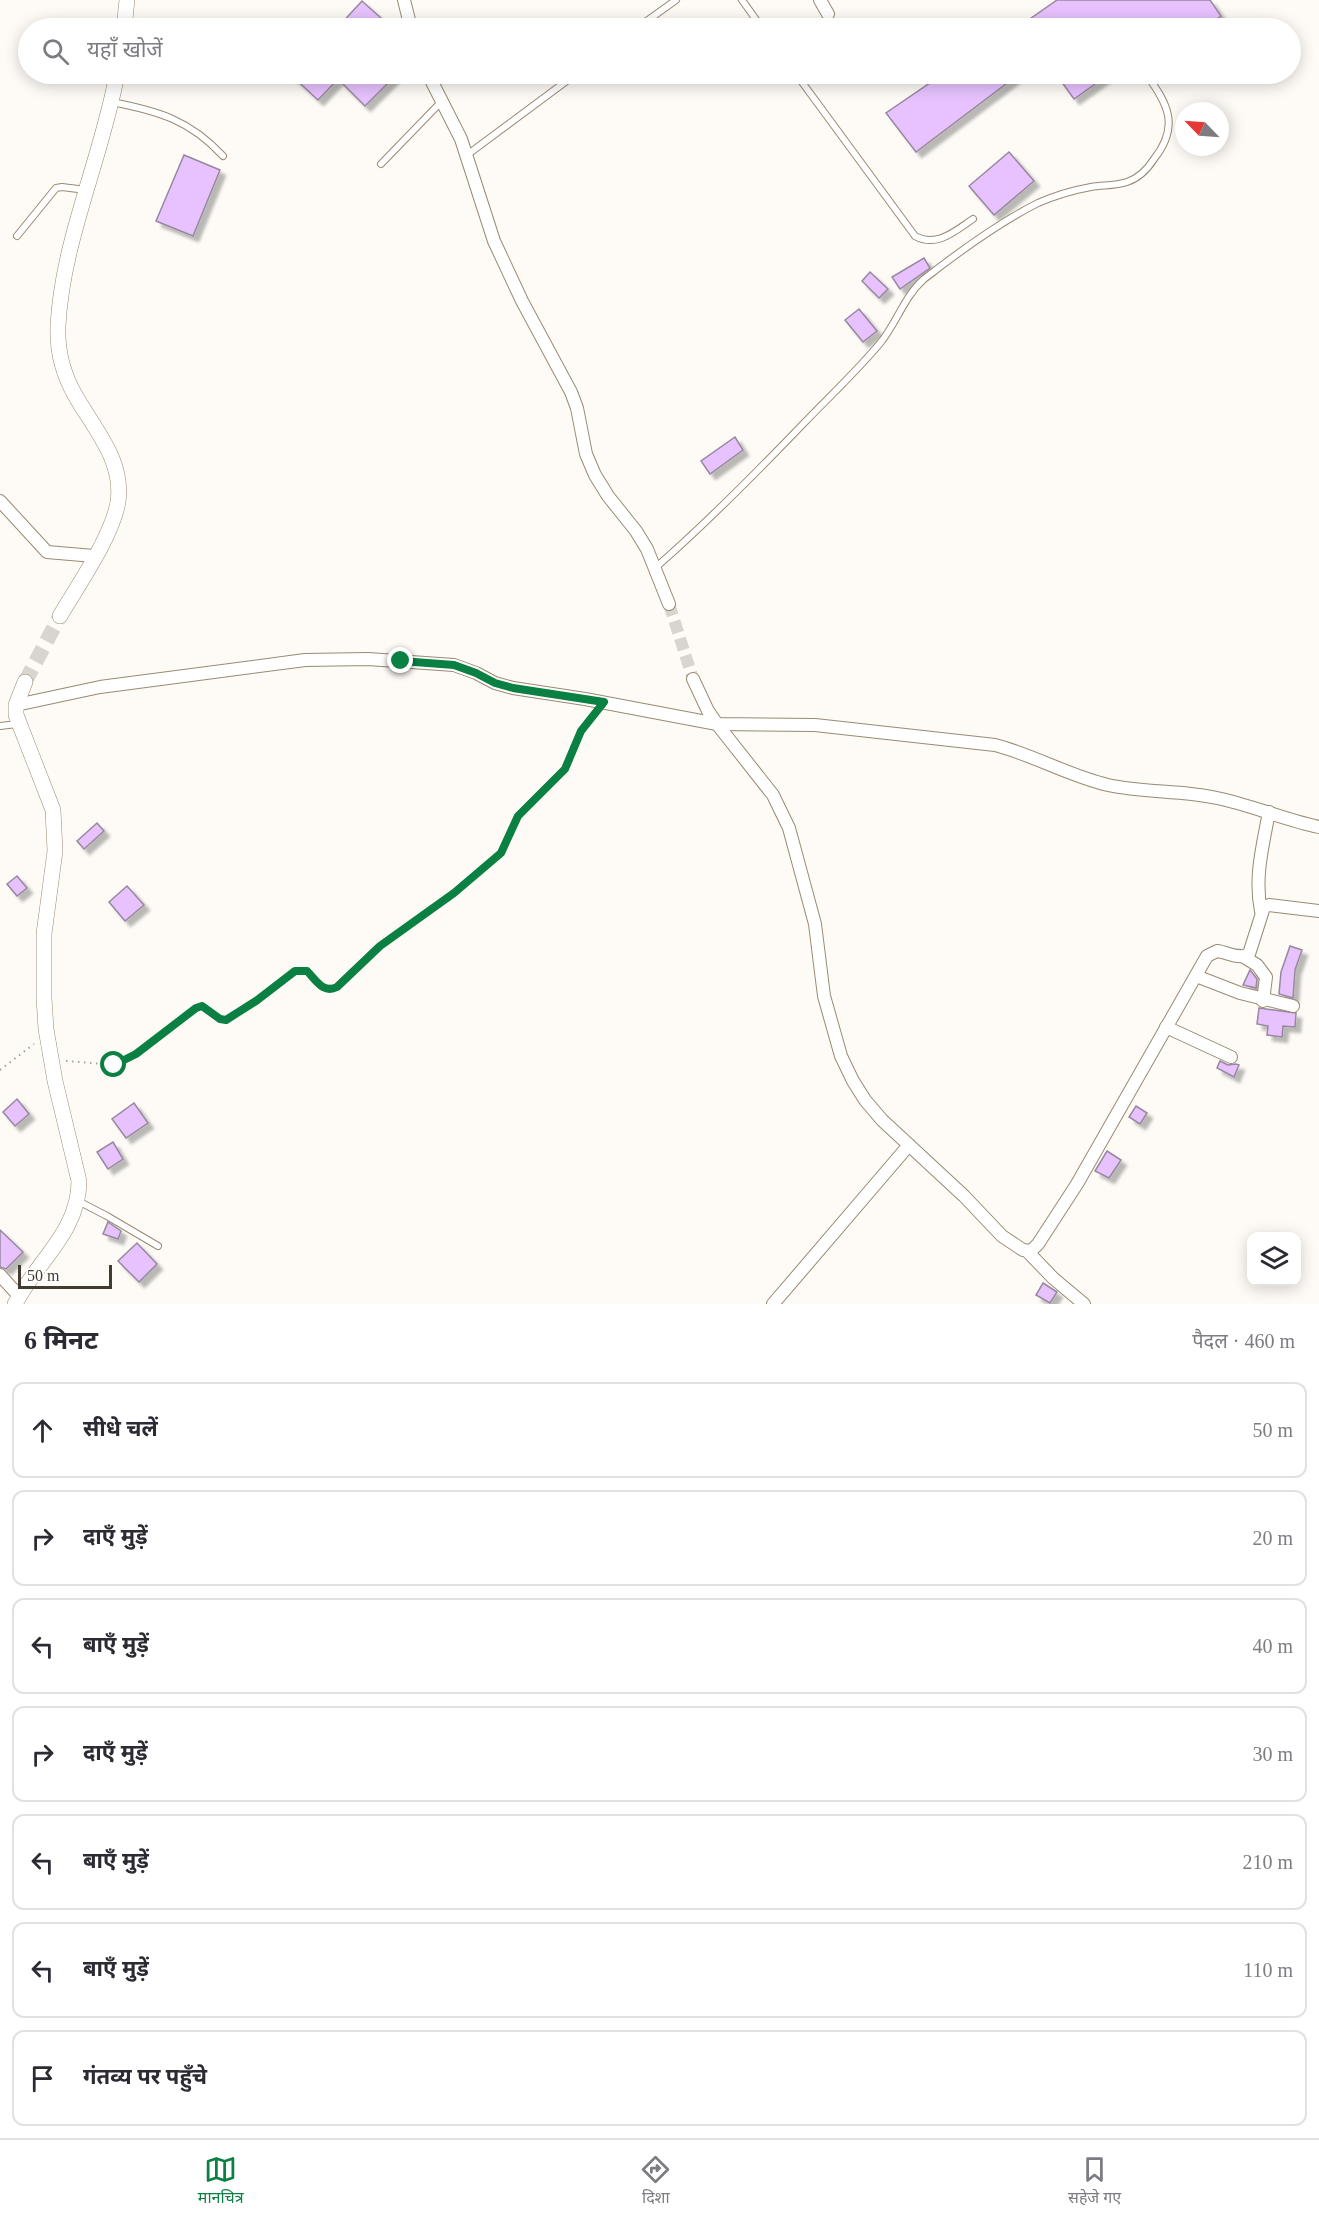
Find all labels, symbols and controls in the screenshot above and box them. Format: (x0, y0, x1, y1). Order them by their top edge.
search box (18, 18, 1301, 84)
icon: search (39, 35, 72, 68)
text: यहाँ खोजें (87, 37, 163, 62)
north arrow (1175, 102, 1229, 156)
route end (387, 647, 413, 673)
route start (100, 1051, 126, 1077)
map controls (1247, 1232, 1301, 1286)
button: layers (1247, 1232, 1301, 1286)
scale bar (18, 1262, 112, 1290)
text: 50 m (27, 1267, 59, 1284)
text: 6 मिनट (24, 1326, 98, 1355)
text: पैदल · 460 m (1192, 1330, 1295, 1352)
icon: ahead (26, 1414, 59, 1447)
text: सीधे चलें (83, 1416, 158, 1441)
text: 50 m (1252, 1419, 1293, 1441)
icon: right (26, 1522, 59, 1555)
text: दाएँ मुड़ें (83, 1524, 148, 1549)
text: 20 m (1252, 1527, 1293, 1549)
icon: left (26, 1630, 59, 1663)
text: बाएँ मुड़ें (83, 1632, 149, 1657)
text: 40 m (1252, 1635, 1293, 1657)
icon: right (26, 1738, 59, 1771)
text: दाएँ मुड़ें (83, 1740, 148, 1765)
text: 30 m (1252, 1743, 1293, 1765)
icon: left (26, 1846, 59, 1879)
text: बाएँ मुड़ें (83, 1848, 149, 1873)
text: 210 m (1242, 1851, 1293, 1873)
icon: left (26, 1954, 59, 1987)
text: बाएँ मुड़ें (83, 1956, 149, 1981)
text: 110 m (1243, 1959, 1293, 1981)
icon: arrive (26, 2062, 59, 2095)
text: गंतव्य पर पहुँचे (83, 2064, 207, 2089)
tab: मानचित्र (198, 2153, 244, 2210)
tab: दिशा (639, 2153, 672, 2210)
tab: सहेजे गए (1068, 2153, 1121, 2210)

